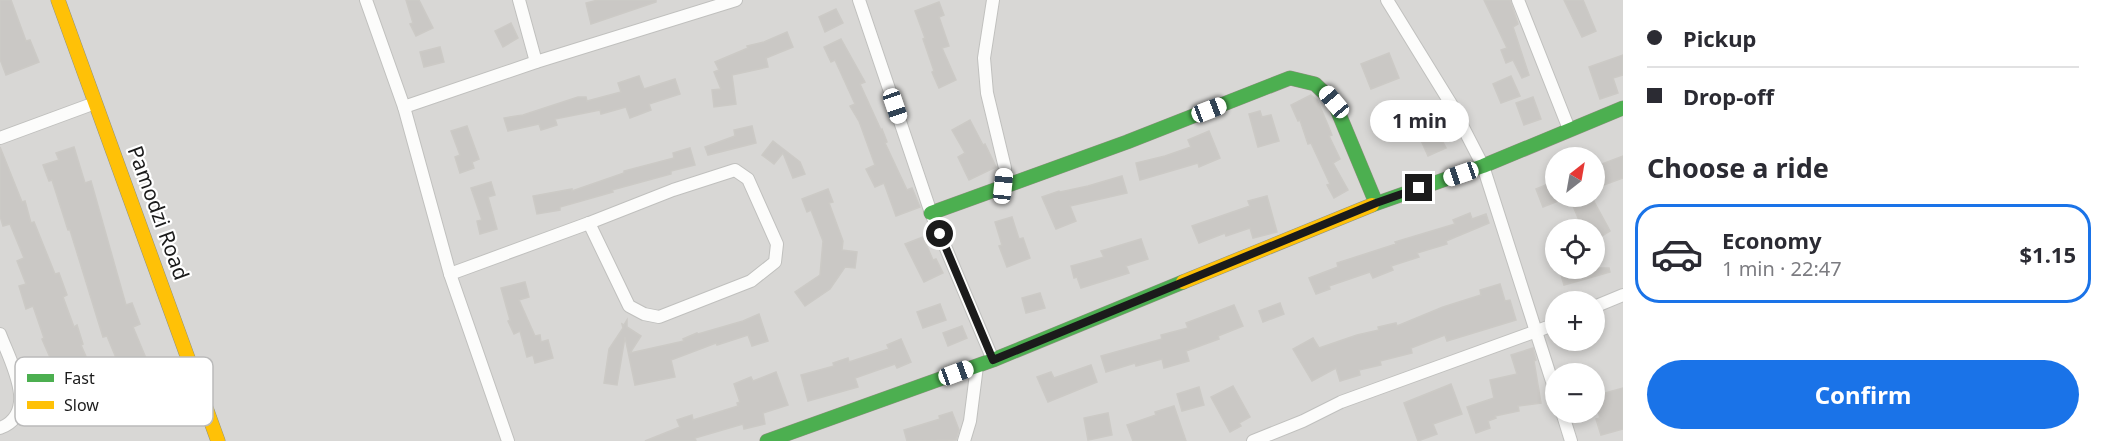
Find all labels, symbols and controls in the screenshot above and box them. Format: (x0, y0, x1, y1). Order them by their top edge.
text: Pickup (1683, 23, 1756, 53)
text: Drop-off (1683, 81, 1774, 111)
car (1316, 82, 1352, 122)
car (881, 86, 909, 126)
car (1189, 95, 1229, 125)
callout: 1 min (1370, 101, 1468, 143)
text: 1 min (1392, 107, 1447, 134)
street label: Pamodzi Road (122, 142, 196, 284)
north arrow (1545, 147, 1605, 207)
map controls (1545, 147, 1605, 423)
text: Choose a ride (1647, 149, 1829, 186)
car (1441, 160, 1481, 188)
car (992, 167, 1014, 205)
route end (1405, 174, 1432, 201)
button: locate (1545, 219, 1605, 279)
route start (926, 220, 953, 247)
text: Economy (1722, 225, 1821, 255)
icon: car (1650, 227, 1704, 281)
text: $1.15 (2019, 239, 2076, 269)
text: 1 min · 22:47 (1722, 255, 1842, 282)
button: + (1545, 291, 1605, 351)
legend (15, 357, 213, 426)
car (936, 358, 976, 388)
button: Confirm (1647, 360, 2079, 429)
button: − (1545, 363, 1605, 423)
text: Fast (64, 367, 95, 389)
text: Slow (64, 394, 99, 416)

